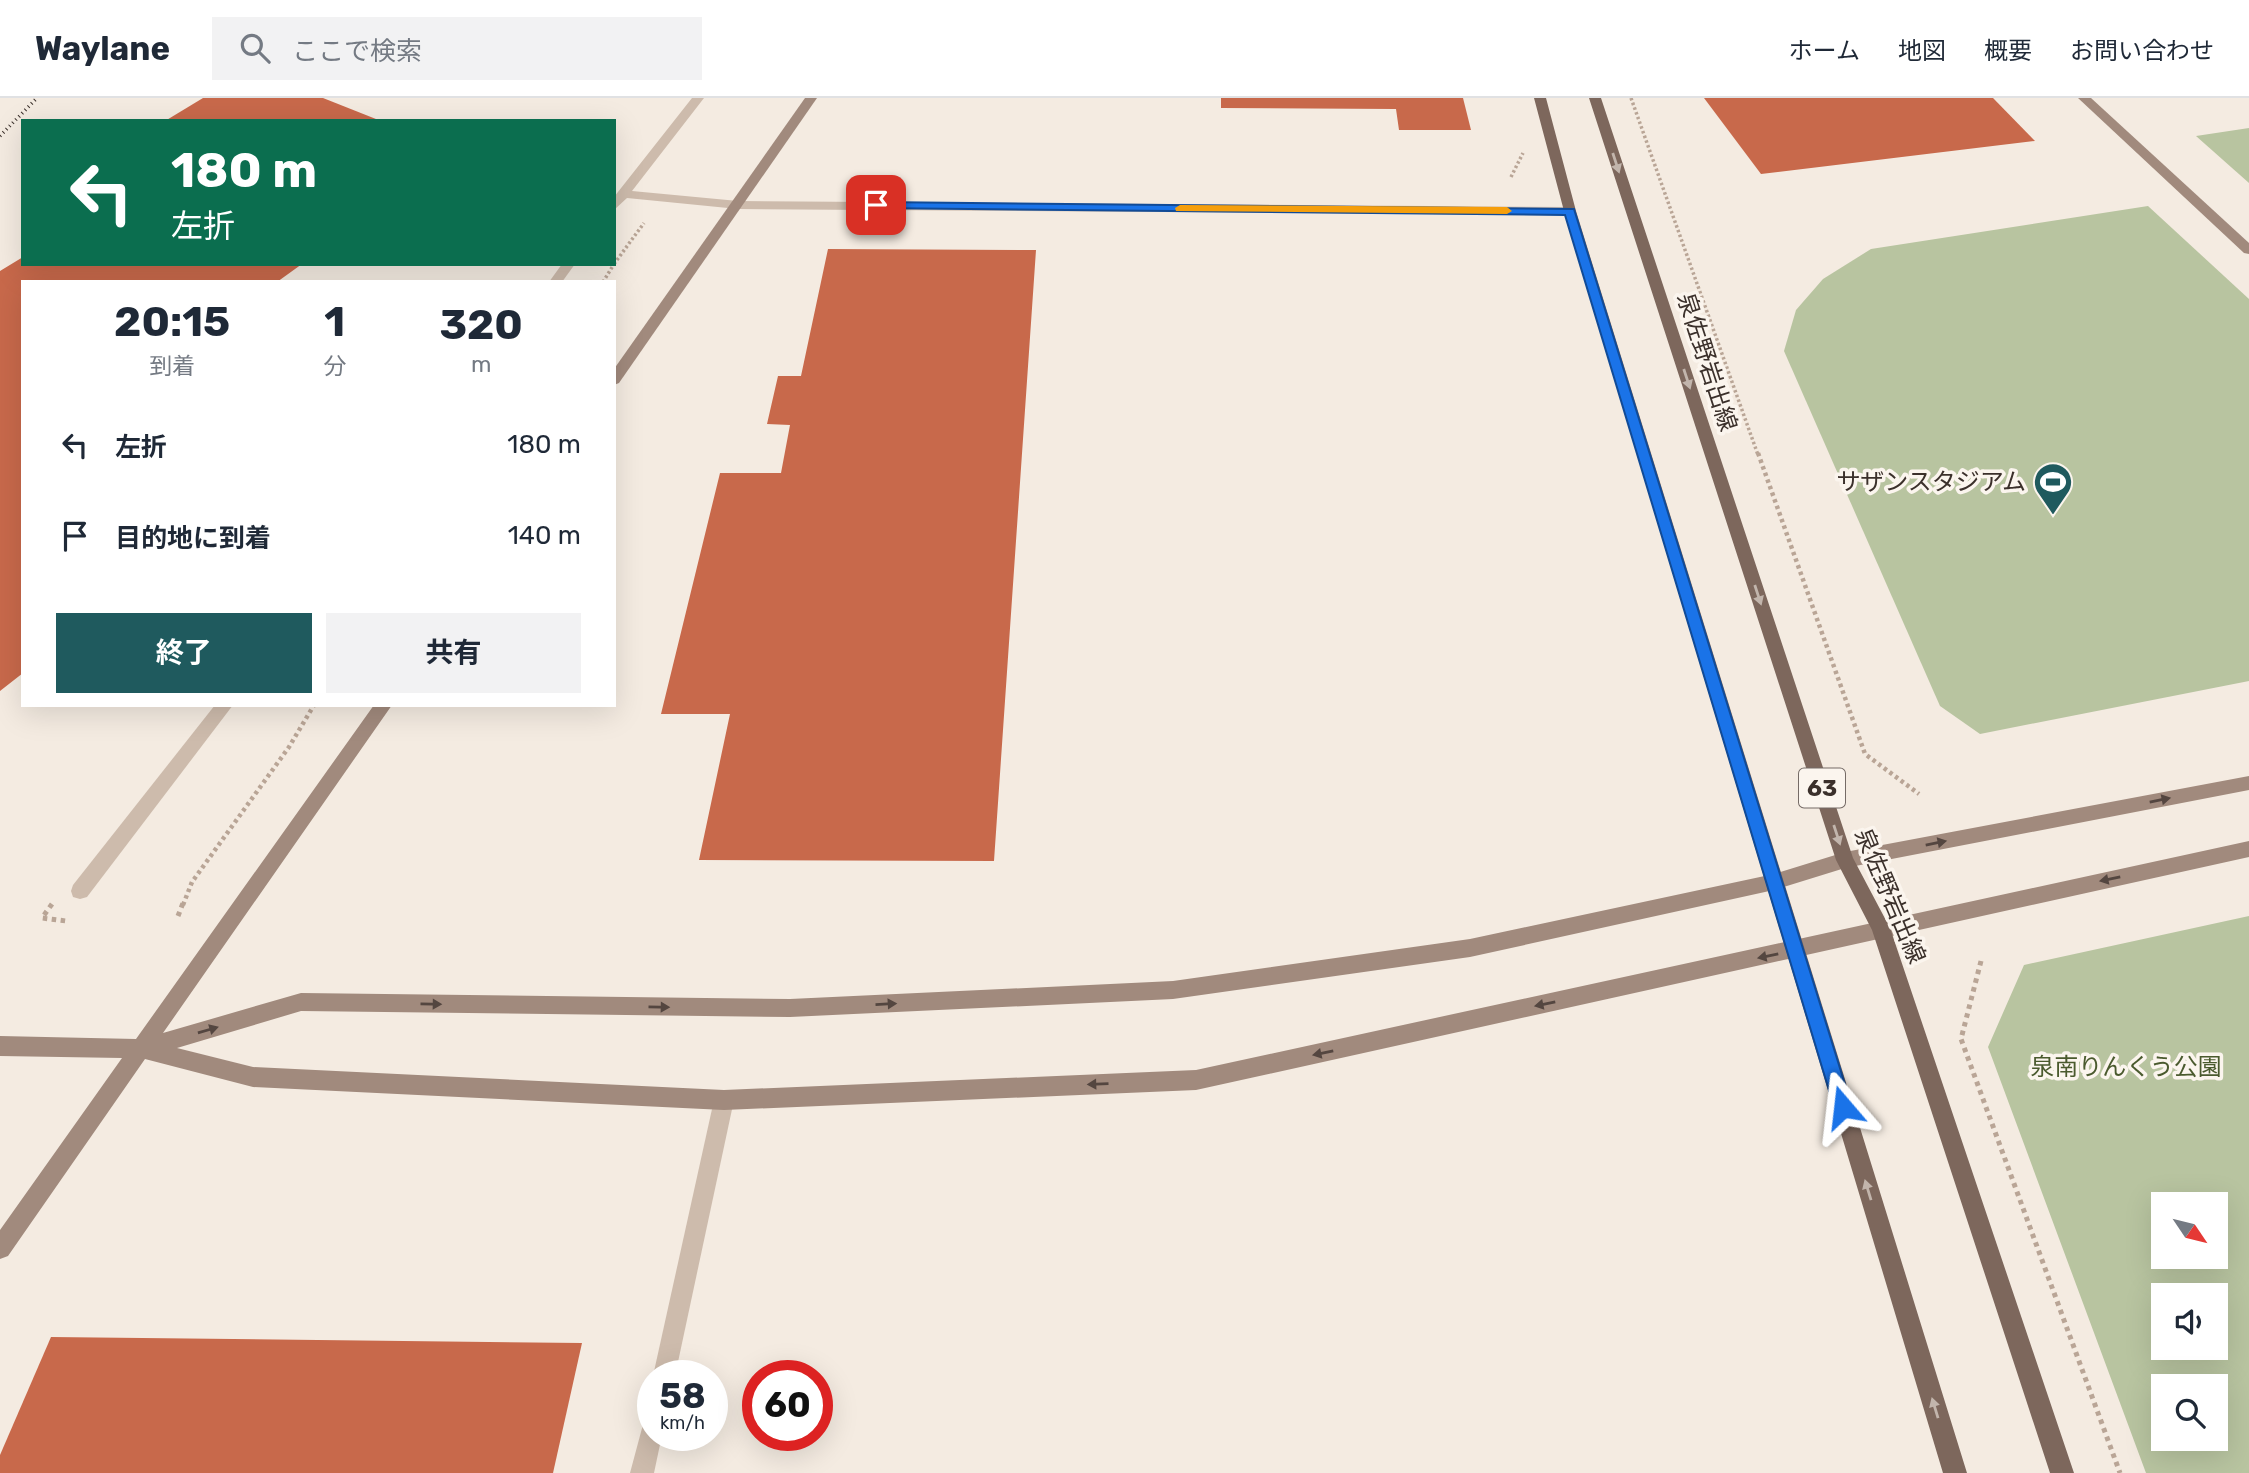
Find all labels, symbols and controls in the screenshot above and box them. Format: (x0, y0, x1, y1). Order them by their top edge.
search box (212, 17, 702, 80)
text: Waylane (35, 29, 170, 68)
icon: search (236, 29, 274, 67)
text: ここで検索 (292, 36, 422, 67)
text: ホーム (1789, 37, 1860, 65)
text: 地図 (1898, 37, 1946, 65)
text: 概要 (1984, 37, 2032, 65)
text: お問い合わせ (2070, 37, 2214, 65)
text: 180 m (171, 141, 317, 199)
icon: left (56, 147, 147, 238)
one-way arrow (1611, 152, 1622, 173)
pin (846, 175, 906, 235)
icon: arrive (857, 186, 895, 224)
text: 左折 (171, 207, 235, 245)
street label: 泉佐野岩出線 (1671, 289, 1743, 435)
text: 20:15 (114, 297, 230, 347)
text: 1 (324, 297, 345, 347)
text: 320 (439, 300, 523, 350)
text: m (471, 350, 491, 378)
text: 到着 (149, 352, 195, 380)
text: 分 (323, 352, 346, 380)
one-way arrow (1682, 369, 1693, 390)
icon: left (56, 426, 94, 464)
text: 180 m (507, 429, 581, 460)
text: 左折 (115, 432, 167, 463)
sports icon: サザンスタジアム (2032, 461, 2074, 516)
place label: サザンスタジアム (1836, 468, 2026, 496)
icon: arrive (56, 517, 94, 555)
text: 140 m (508, 520, 581, 551)
text: 目的地に到着 (115, 523, 271, 554)
one-way arrow (1753, 585, 1764, 606)
button: 終了 (56, 613, 312, 693)
button: 共有 (326, 613, 581, 693)
road number: 63 (1799, 768, 1845, 808)
one-way arrow (2149, 795, 2171, 806)
one-way arrow (1832, 824, 1843, 845)
street label: 泉佐野岩出線 (1849, 824, 1931, 968)
one-way arrow (1925, 838, 1947, 849)
one-way arrow (2099, 874, 2121, 885)
one-way arrow (1757, 951, 1779, 962)
one-way arrow (420, 998, 442, 1010)
one-way arrow (875, 998, 897, 1009)
one-way arrow (1534, 999, 1556, 1010)
one-way arrow (648, 1001, 670, 1012)
one-way arrow (197, 1024, 218, 1034)
one-way arrow (1312, 1047, 1334, 1058)
park label: 泉南りんくう公園 (2030, 1053, 2222, 1081)
position arrow (1806, 1070, 1880, 1144)
one-way arrow (1087, 1079, 1109, 1090)
one-way arrow (1862, 1179, 1873, 1200)
north arrow (2151, 1192, 2228, 1269)
map controls (2151, 1192, 2228, 1451)
button: sound (2151, 1283, 2228, 1360)
speed limit sign: 60 (742, 1360, 833, 1451)
button: search (2151, 1374, 2228, 1451)
text: 58 (659, 1375, 706, 1417)
one-way arrow (1929, 1397, 1939, 1418)
text: km/h (660, 1412, 705, 1434)

